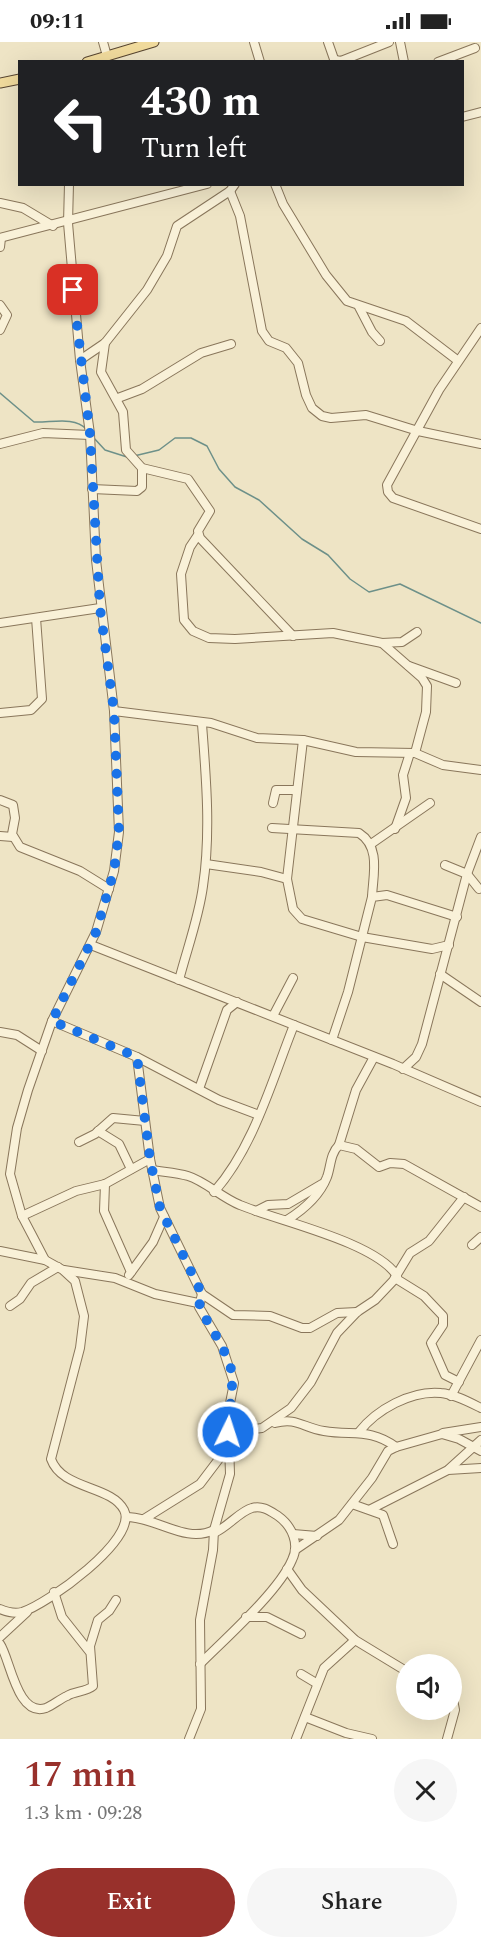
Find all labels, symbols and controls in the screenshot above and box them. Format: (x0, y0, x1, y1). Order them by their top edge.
text: 09:11 (30, 5, 85, 38)
text: 430 m (141, 71, 260, 134)
icon: left (42, 84, 120, 162)
text: Turn left (141, 128, 247, 170)
pin (47, 264, 98, 315)
icon: arrive (56, 273, 89, 306)
position arrow (196, 1400, 260, 1464)
map controls (396, 1654, 462, 1720)
button: sound (396, 1654, 462, 1720)
text: 17 min (24, 1748, 137, 1803)
button: close (394, 1759, 457, 1822)
text: 1.3 km · 09:28 (24, 1798, 142, 1828)
button: Exit (24, 1868, 235, 1937)
button: Share (247, 1868, 457, 1937)

